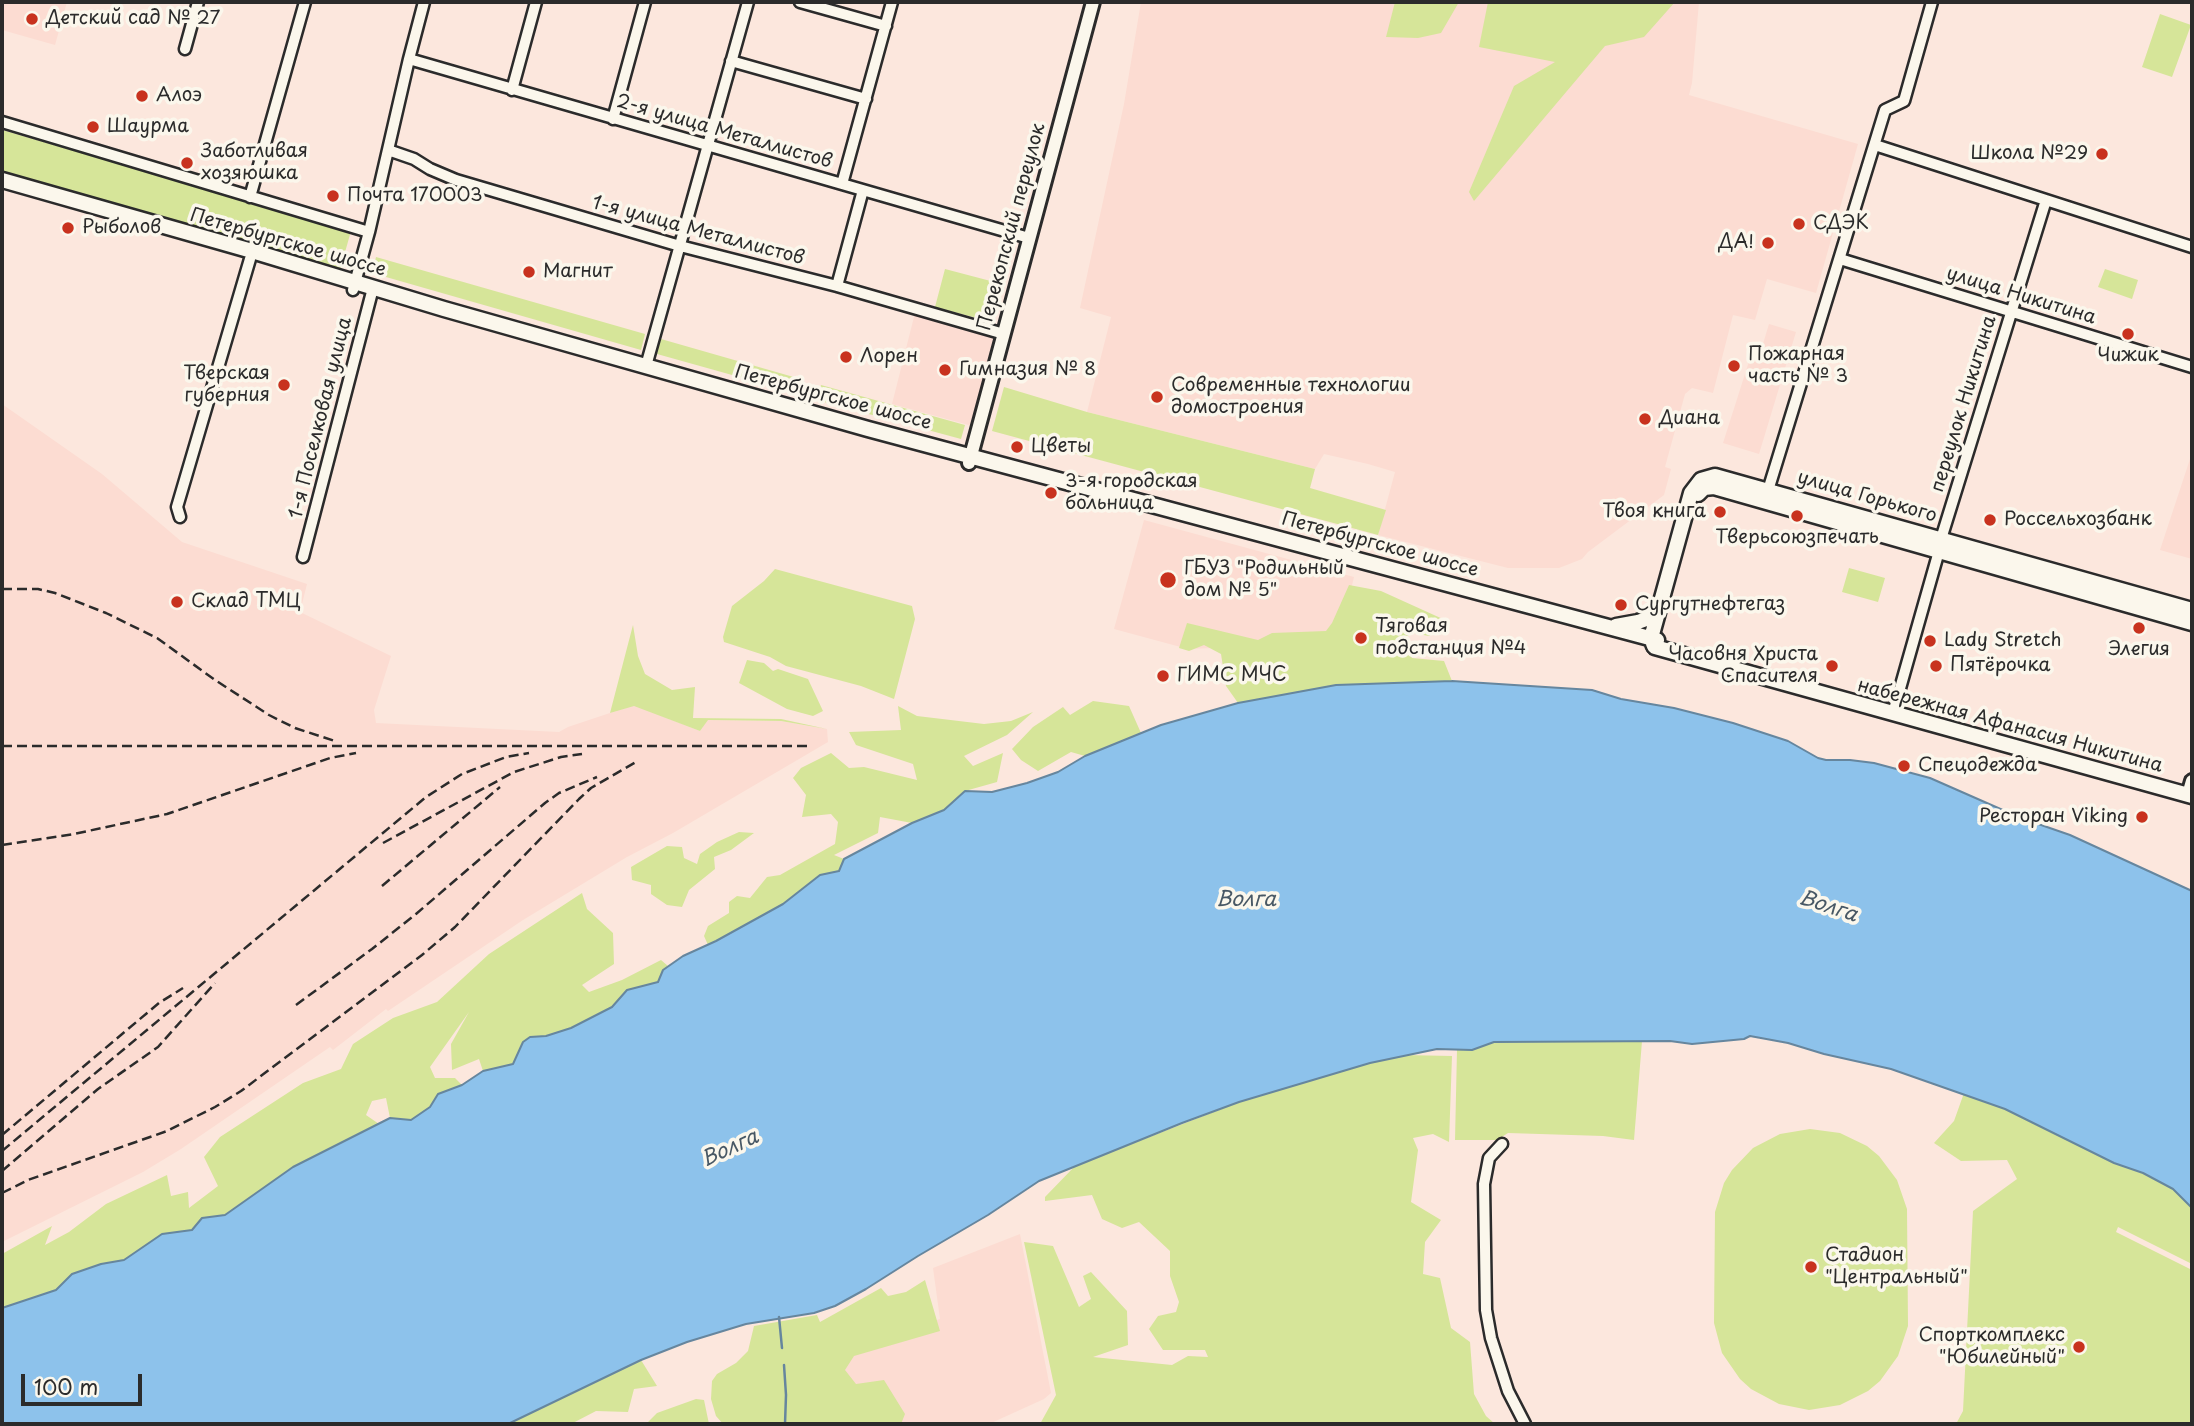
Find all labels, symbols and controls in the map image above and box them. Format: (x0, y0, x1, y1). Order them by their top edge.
place label: Детский сад № 27 (46, 8, 220, 30)
marker: Детский сад № 27 (24, 11, 40, 27)
place label: Алоэ (156, 85, 202, 107)
marker: Алоэ (134, 88, 150, 104)
street label: 2-я улица Металлистов (613, 90, 835, 174)
place label: Шаурма (107, 116, 189, 138)
marker: Шаурма (85, 119, 101, 135)
street label: Перекопский переулок (973, 121, 1051, 333)
place label: Заботливая хозяюшка (201, 141, 308, 185)
place label: Школа №29 (1970, 143, 2088, 165)
marker: Школа №29 (2094, 146, 2110, 162)
marker: Заботливая хозяюшка (179, 155, 195, 171)
place label: Почта 170003 (347, 185, 483, 207)
marker: Почта 170003 (325, 188, 341, 204)
street label: 1-я улица Металлистов (589, 192, 807, 270)
street label: Петербургское шоссе (187, 204, 389, 282)
place label: СДЭК (1813, 213, 1869, 235)
marker: СДЭК (1791, 216, 1807, 232)
place label: Рыболов (82, 217, 161, 239)
marker: Рыболов (60, 220, 76, 236)
place label: ДА! (1719, 232, 1754, 254)
marker: ДА! (1760, 235, 1776, 251)
place label: Магнит (543, 261, 613, 283)
street label: улица Никитина (1943, 262, 2099, 330)
marker: Магнит (521, 264, 537, 280)
street label: переулок Никитина (1926, 313, 2002, 495)
street label: 1-я Поселковая улица (285, 315, 357, 521)
marker: Чижик (2120, 326, 2136, 342)
place label: Пожарная часть № 3 (1748, 344, 1848, 388)
place label: Чижик (2097, 345, 2159, 367)
place label: Лорен (860, 346, 918, 368)
marker: Лорен (838, 349, 854, 365)
marker: Пожарная часть № 3 (1726, 358, 1742, 374)
place label: Гимназия № 8 (959, 359, 1096, 381)
street label: Петербургское шоссе (732, 361, 934, 435)
marker: Гимназия № 8 (937, 362, 953, 378)
place label: Тверская губерния (183, 363, 270, 407)
place label: Современные технологии домостроения (1171, 375, 1410, 419)
marker: Тверская губерния (276, 377, 292, 393)
marker: Современные технологии домостроения (1149, 389, 1165, 405)
place label: Диана (1659, 408, 1720, 430)
marker: Диана (1637, 411, 1653, 427)
place label: Цветы (1031, 436, 1091, 458)
marker: Цветы (1009, 439, 1025, 455)
street label: улица Горького (1795, 466, 1939, 528)
place label: 3-я городская больница (1065, 471, 1198, 515)
marker: 3-я городская больница (1043, 485, 1059, 501)
place label: Твоя книга (1602, 501, 1706, 523)
marker: Твоя книга (1712, 504, 1728, 520)
street label: Петербургское шоссе (1279, 508, 1481, 582)
marker: Тверьсоюзпечать (1789, 508, 1805, 524)
place label: Россельхозбанк (2004, 509, 2152, 531)
marker: Россельхозбанк (1982, 512, 1998, 528)
place label: Тверьсоюзпечать (1715, 527, 1879, 549)
place label: ГБУЗ "Родильный дом № 5" (1184, 558, 1344, 602)
marker: ГБУЗ "Родильный дом № 5" (1158, 570, 1178, 590)
place label: Склад ТМЦ (191, 591, 301, 613)
marker: Склад ТМЦ (169, 594, 185, 610)
place label: Сургутнефтегаз (1635, 594, 1785, 616)
marker: Сургутнефтегаз (1613, 597, 1629, 613)
place label: Тяговая подстанция №4 (1375, 616, 1526, 660)
marker: Элегия (2131, 620, 2147, 636)
marker: Тяговая подстанция №4 (1353, 630, 1369, 646)
place label: Lady Stretch (1944, 630, 2061, 652)
marker: Lady Stretch (1922, 633, 1938, 649)
place label: Элегия (2108, 639, 2170, 661)
place label: Часовня Христа Спасителя (1668, 644, 1818, 688)
place label: Пятёрочка (1950, 655, 2051, 677)
marker: Часовня Христа Спасителя (1824, 658, 1840, 674)
marker: Пятёрочка (1928, 658, 1944, 674)
place label: ГИМС МЧС (1177, 665, 1287, 687)
marker: ГИМС МЧС (1155, 668, 1171, 684)
street label: набережная Афанасия Никитина (1855, 674, 2165, 778)
place label: Спецодежда (1918, 755, 2037, 777)
marker: Спецодежда (1896, 758, 1912, 774)
place label: Ресторан Viking (1979, 806, 2128, 828)
marker: Ресторан Viking (2134, 809, 2150, 825)
water label: Волга (1796, 886, 1860, 928)
water label: Волга (1216, 887, 1276, 913)
water label: Волга (698, 1125, 762, 1173)
place label: Стадион "Центральный" (1825, 1245, 1968, 1289)
marker: Стадион "Центральный" (1803, 1259, 1819, 1275)
place label: Спорткомплекс "Юбилейный" (1919, 1325, 2065, 1369)
marker: Спорткомплекс "Юбилейный" (2071, 1339, 2087, 1355)
scale bar (24, 1360, 145, 1404)
text: 100 m (34, 1370, 98, 1402)

